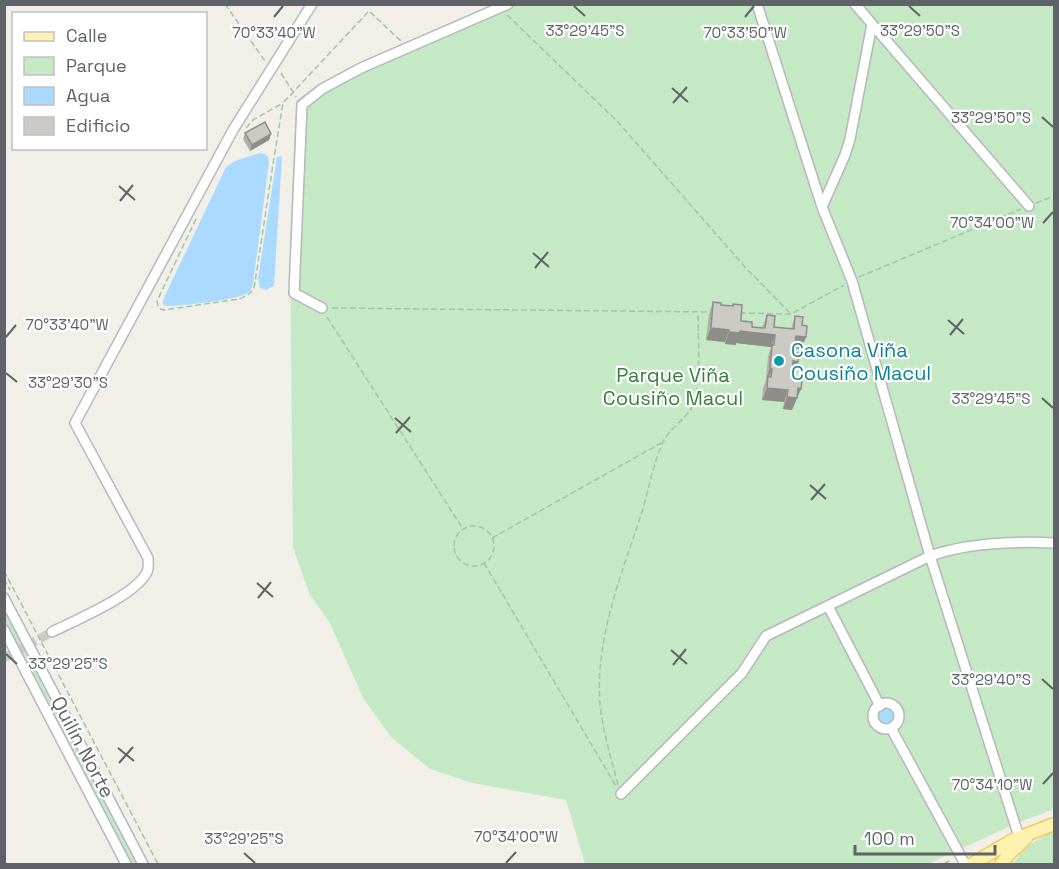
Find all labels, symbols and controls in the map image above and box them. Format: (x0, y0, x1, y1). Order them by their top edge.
legend (12, 12, 207, 150)
text: 33°29'45"S (545, 21, 625, 40)
text: 33°29'50"S (880, 21, 960, 40)
text: 70°33'40"W (232, 23, 316, 42)
text: 70°33'50"W (703, 23, 787, 42)
text: Calle (66, 24, 107, 47)
text: Parque (66, 54, 127, 77)
text: Agua (66, 84, 110, 107)
text: 33°29'50"S (951, 108, 1031, 127)
text: Edificio (66, 114, 130, 137)
text: 70°34'00"W (950, 213, 1034, 232)
text: 70°33'40"W (25, 315, 109, 334)
place label: Casona Viña Cousiño Macul (791, 337, 931, 386)
marker: Casona Viña Cousiño Macul (772, 354, 786, 368)
park label: Parque Viña Cousiño Macul (603, 362, 743, 411)
text: 33°29'30"S (28, 373, 108, 392)
text: 33°29'45"S (951, 389, 1031, 408)
text: 33°29'25"S (28, 654, 108, 673)
text: 33°29'40"S (951, 670, 1031, 689)
street label: Quilín Norte (45, 692, 121, 802)
text: 70°34'10"W (952, 775, 1032, 794)
scale bar (855, 818, 994, 856)
text: 70°34'00"W (474, 827, 558, 846)
text: 100 m (864, 827, 915, 850)
text: 33°29'25"S (204, 829, 284, 848)

